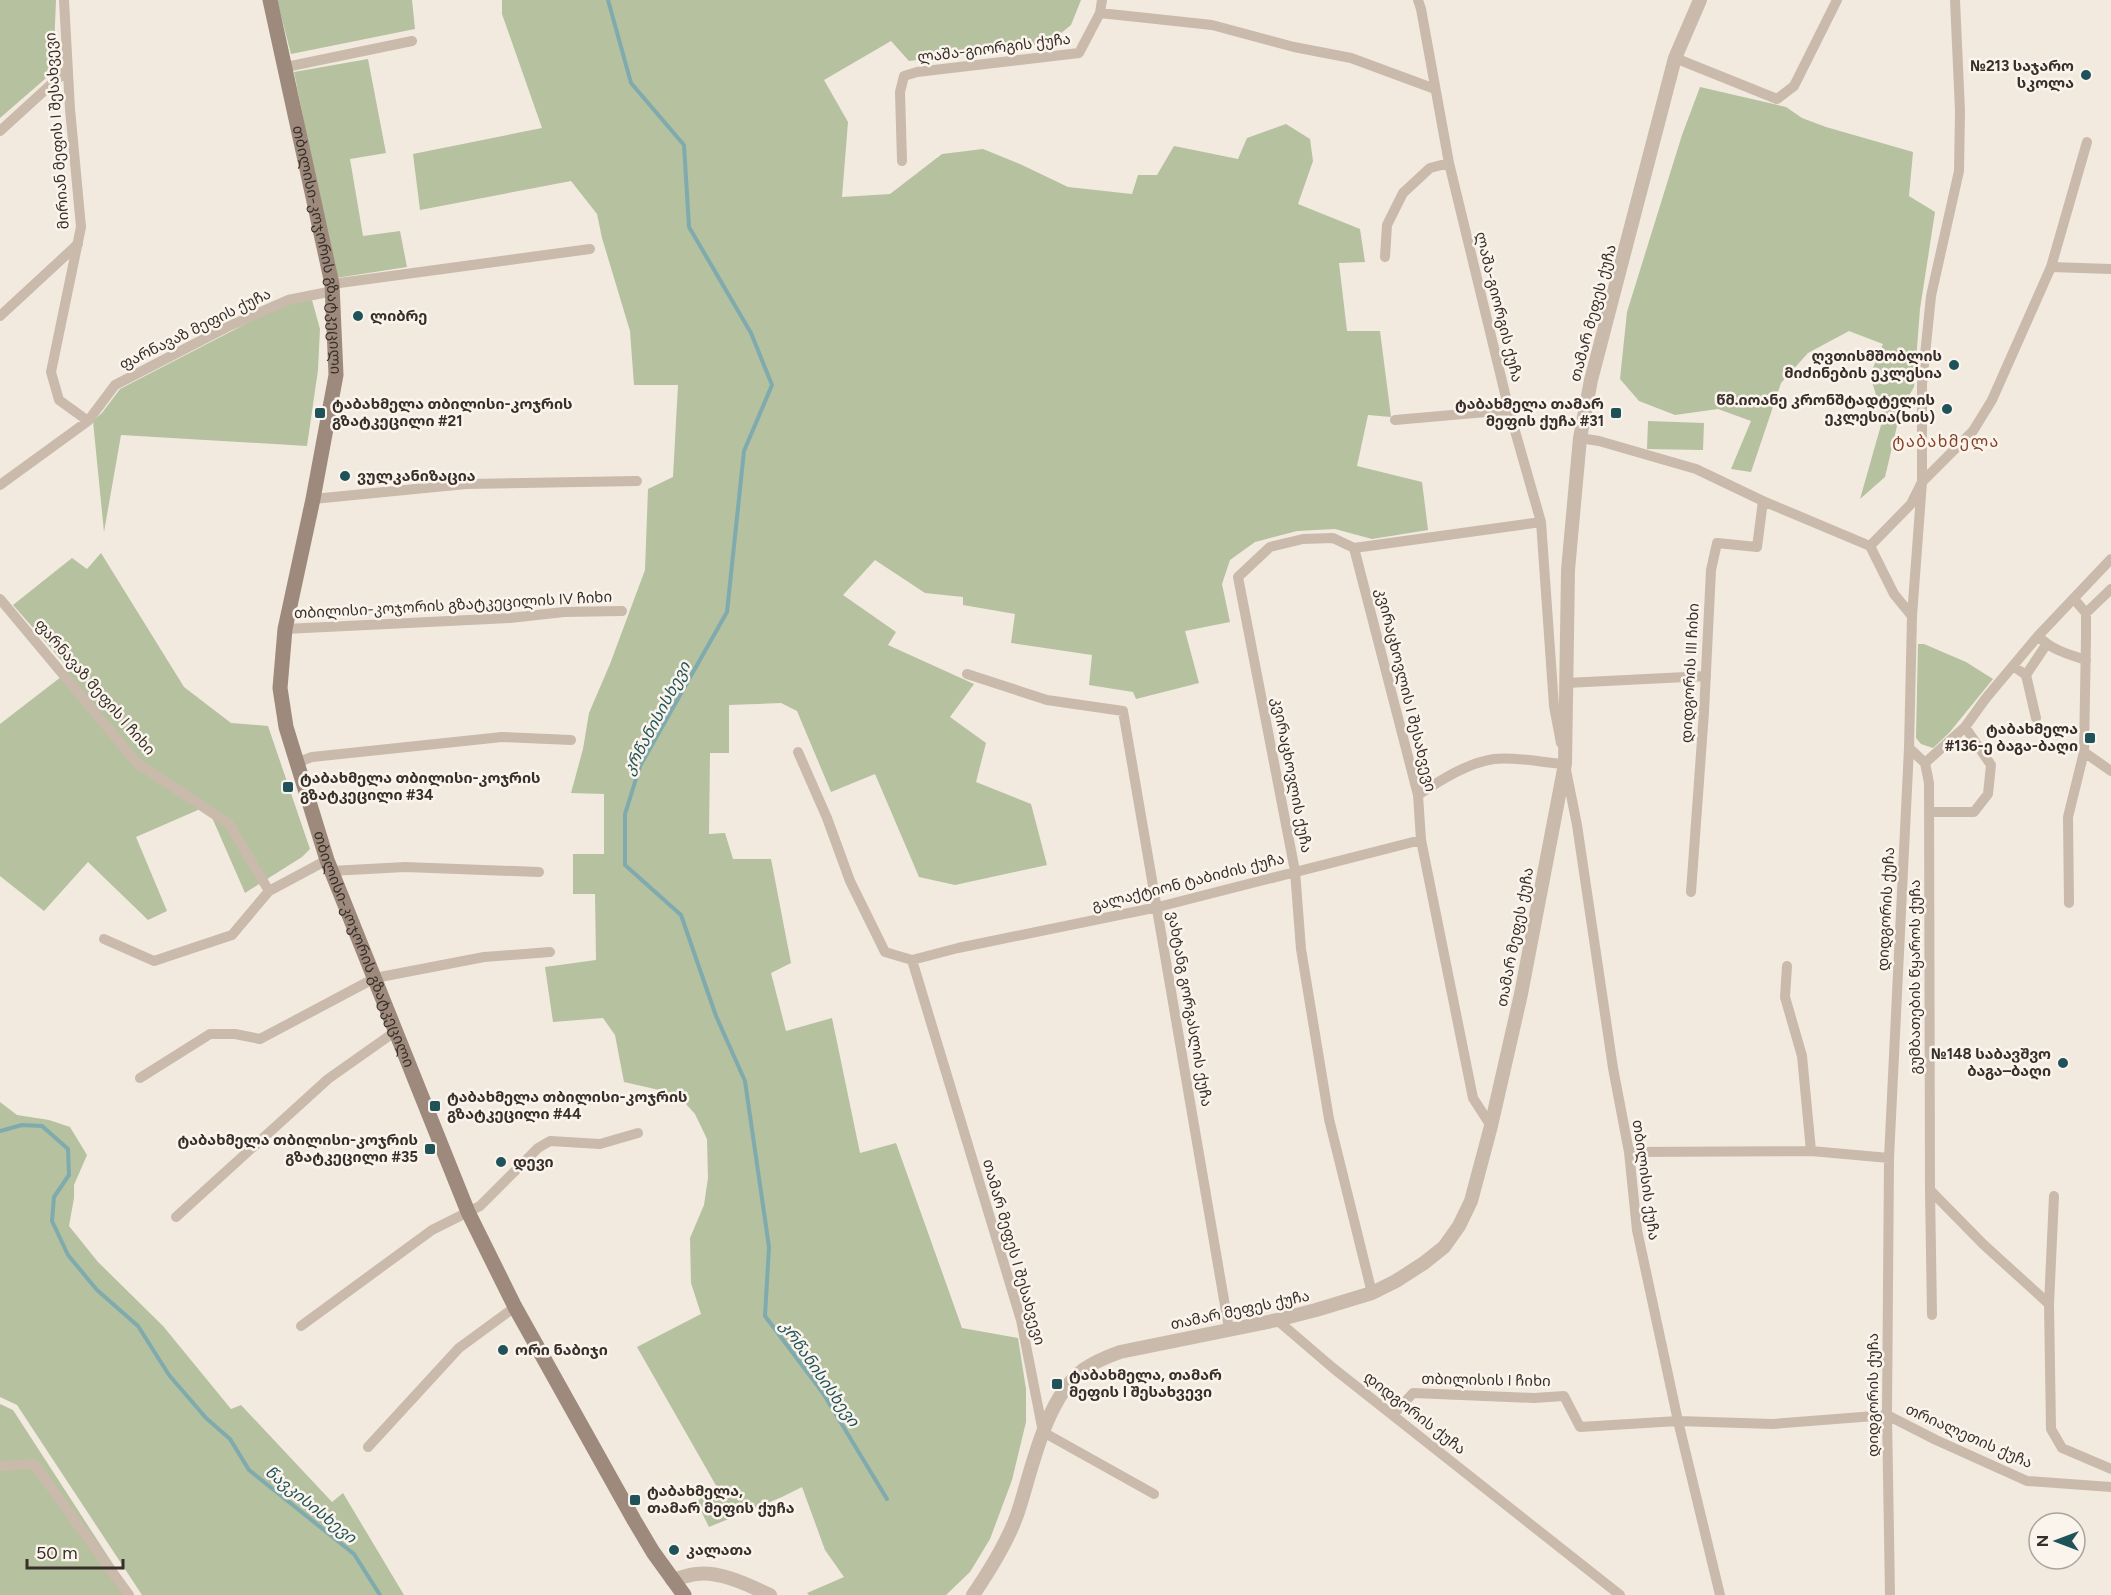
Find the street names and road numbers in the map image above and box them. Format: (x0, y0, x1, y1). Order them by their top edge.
street label: ლაშა-გიორგის ქუჩა (916, 30, 1072, 66)
street label: მირიან მეფის I შესახვევი (41, 32, 73, 230)
street label: თბილისი-კოჯორის გზატკეცილი (289, 124, 345, 375)
street label: ლაშა-გიორგის ქუჩა (1472, 230, 1526, 384)
street label: თამარ მეფეს ქუჩა (1566, 242, 1620, 384)
street label: ფარნავაზ მეფის ქუჩა (116, 284, 274, 374)
street label: კვირაცხოვლის I შესახვევი (1372, 586, 1440, 794)
street label: თბილისი-კოჯორის გზატკეცილის IV ჩიხი (294, 588, 612, 622)
street label: დიდგორის III ჩიხი (1677, 603, 1703, 743)
street label: ფარნავაზ მეფის I ჩიხი (31, 615, 159, 759)
street label: კვირაცხოვლის ქუჩა (1268, 696, 1316, 854)
street label: თბილისი-კოჯორის გზატკეცილი (310, 829, 418, 1070)
street label: დიდგორის ქუჩა (1874, 847, 1898, 971)
street label: გალაქტიონ ტაბიძის ქუჩა (1090, 849, 1286, 915)
street label: თამარ მეფეს ქუჩა (1493, 866, 1537, 1008)
street label: გუმბათების წყაროს ქუჩა (1906, 880, 1924, 1074)
street label: ვახტანგ გორგასლის ქუჩა (1164, 910, 1216, 1108)
street label: თბილისის ქუჩა (1629, 1119, 1663, 1241)
street label: თამარ მეფეს I შესახვევი (979, 1157, 1049, 1347)
street label: თამარ მეფეს ქუჩა (1169, 1286, 1311, 1334)
street label: დიდგორის ქუჩა (1864, 1333, 1882, 1457)
street label: დიდგორის ქუჩა (1361, 1368, 1469, 1458)
street label: თბილისის I ჩიხი (1421, 1370, 1551, 1390)
street label: თრიალეთის ქუჩა (1903, 1400, 2035, 1472)

